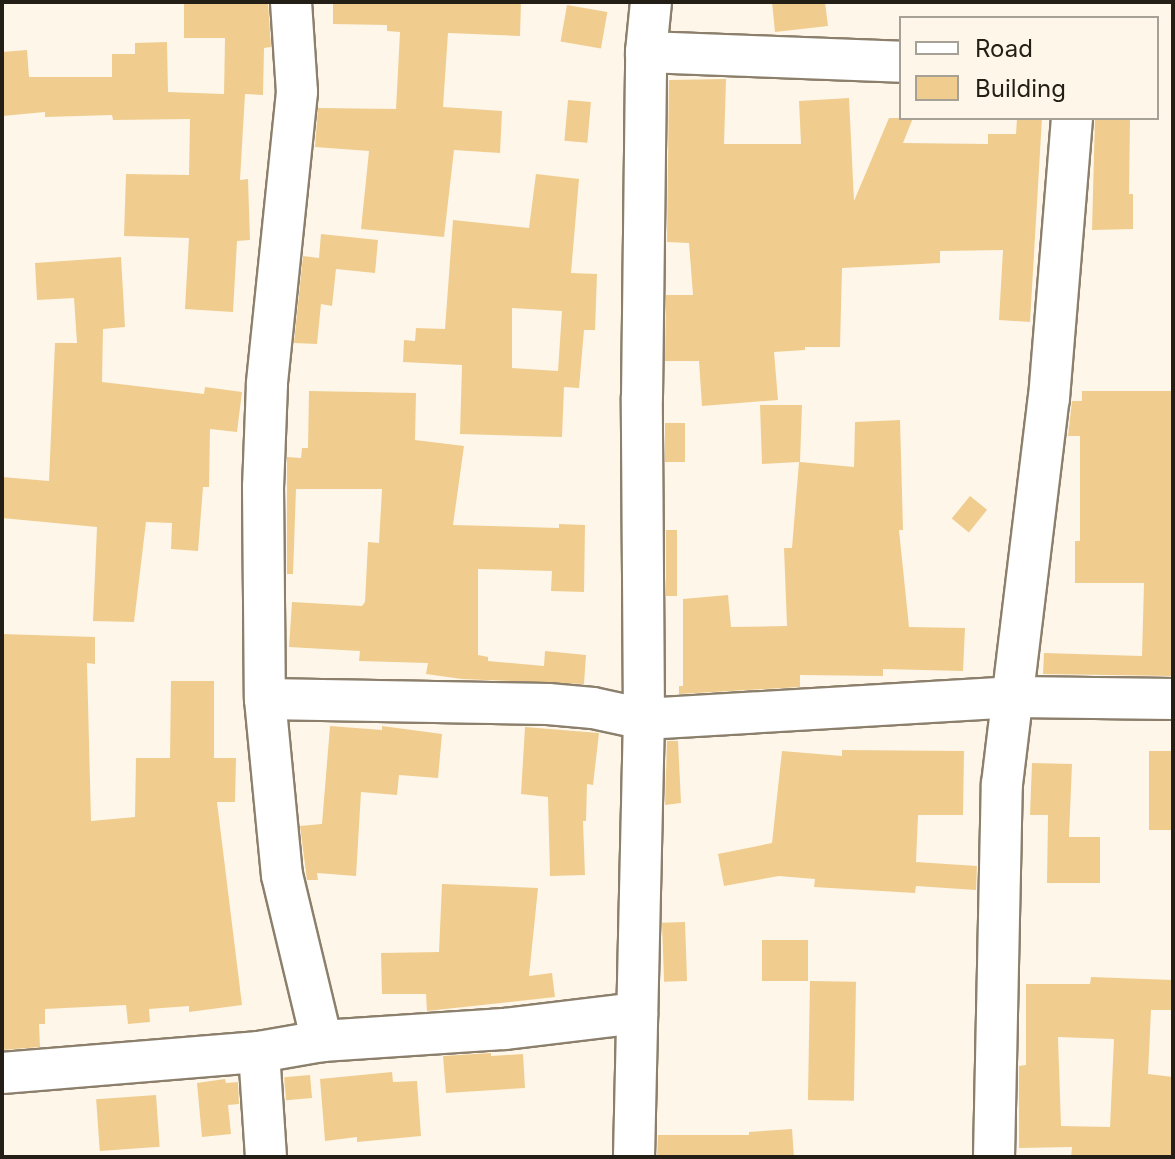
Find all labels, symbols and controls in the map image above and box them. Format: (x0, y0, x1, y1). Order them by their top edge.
legend (899, 16, 1159, 120)
text: Road (975, 34, 1033, 63)
text: Building (975, 74, 1066, 103)

